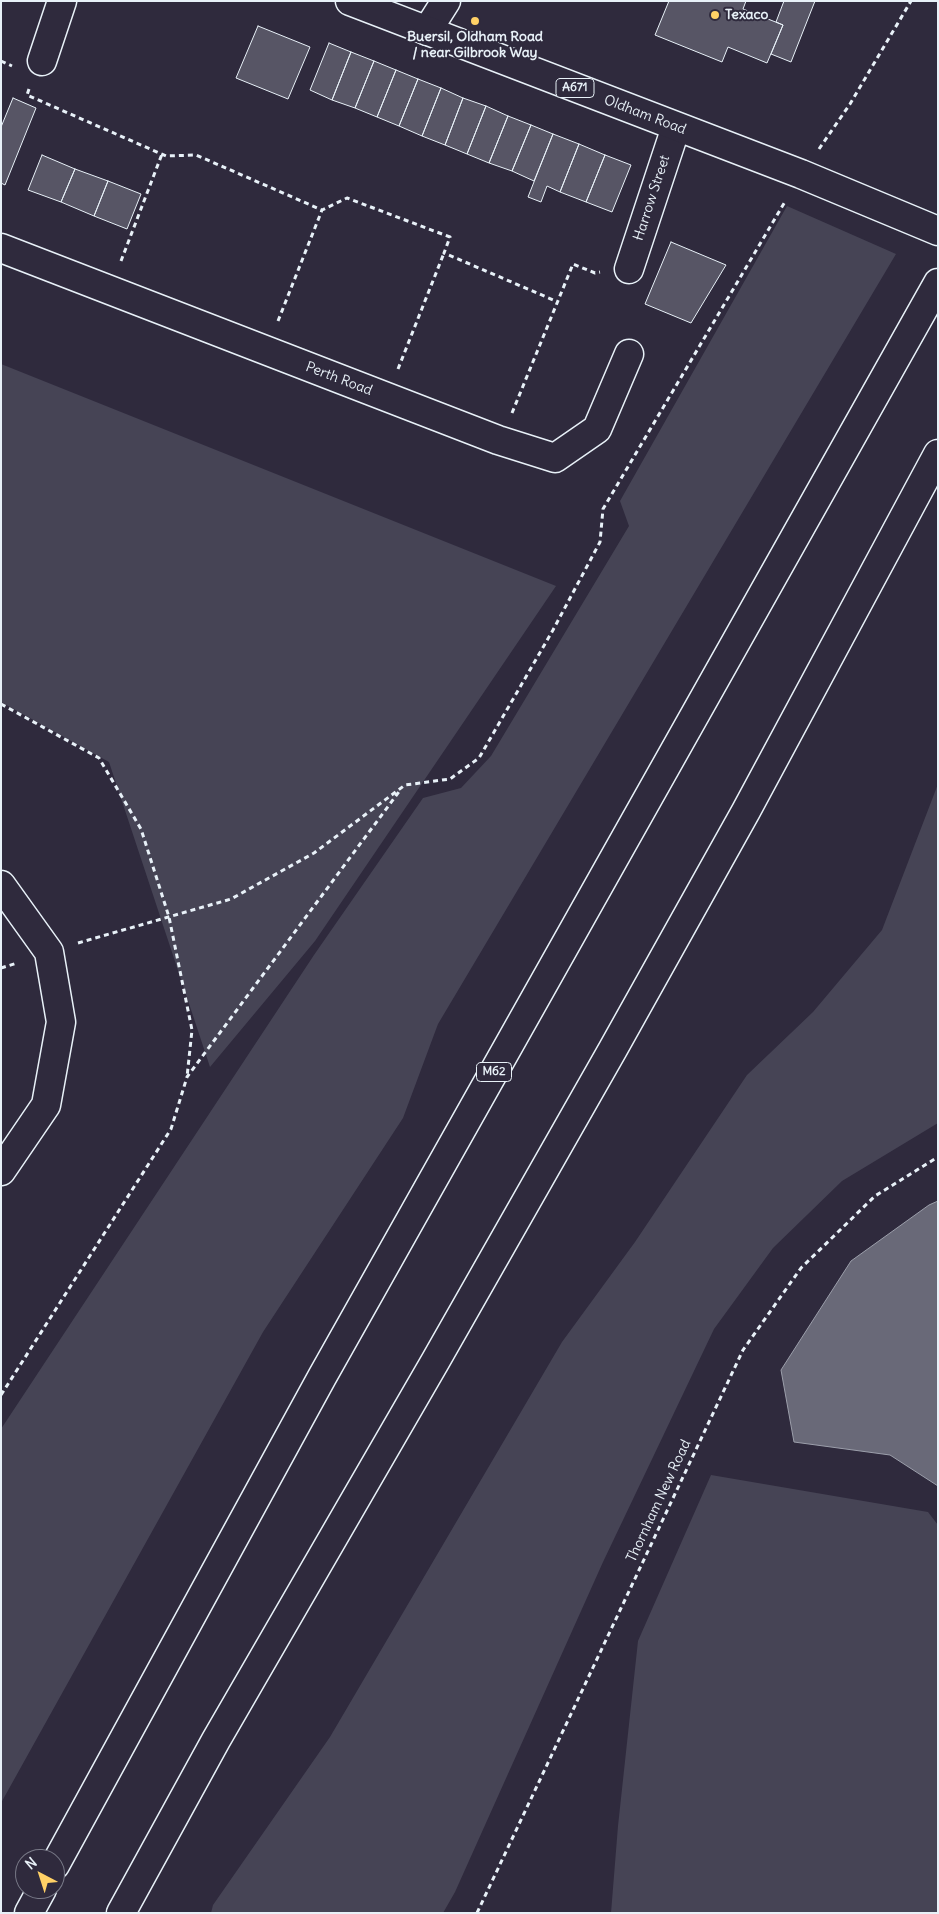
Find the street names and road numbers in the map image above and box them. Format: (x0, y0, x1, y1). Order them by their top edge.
road number: A671 (556, 78, 594, 98)
street label: Oldham Road (602, 92, 688, 138)
street label: Harrow Street (630, 153, 674, 243)
street label: Perth Road (303, 359, 375, 399)
road number: M62 (476, 1062, 512, 1082)
street label: Thornham New Road (623, 1437, 695, 1565)

